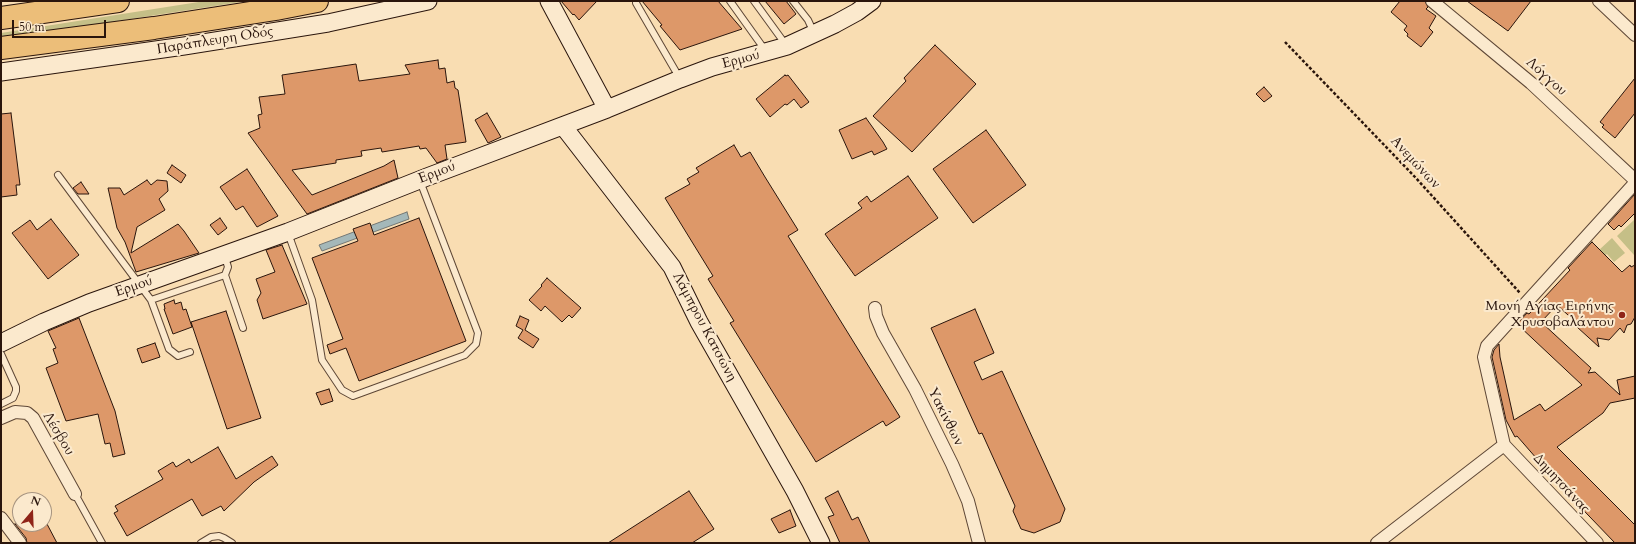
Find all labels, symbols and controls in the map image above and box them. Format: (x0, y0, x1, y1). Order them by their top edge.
scale bar (14, 12, 108, 38)
text: 50 m (19, 19, 45, 35)
street label: Παράπλευρη Οδός (156, 24, 274, 58)
street label: Ερμού (720, 47, 762, 73)
street label: Λόγγου (1522, 54, 1570, 100)
street label: Ανεμώνων (1387, 133, 1443, 193)
street label: Ερμού (416, 158, 458, 188)
street label: Λάμπρου Κατσώνη (668, 270, 740, 384)
street label: Ερμού (113, 273, 155, 301)
place label: Μονή Αγίας Ειρήνης Χρυσοβαλάντου (1485, 299, 1614, 332)
marker: Μονή Αγίας Ειρήνης Χρυσοβαλάντου (1617, 310, 1627, 320)
street label: Υακίνθων (923, 385, 967, 449)
street label: Λέσβου (39, 409, 77, 459)
street label: Δημητσάνας (1529, 451, 1593, 517)
north arrow (12, 492, 52, 532)
text: N (29, 492, 43, 510)

